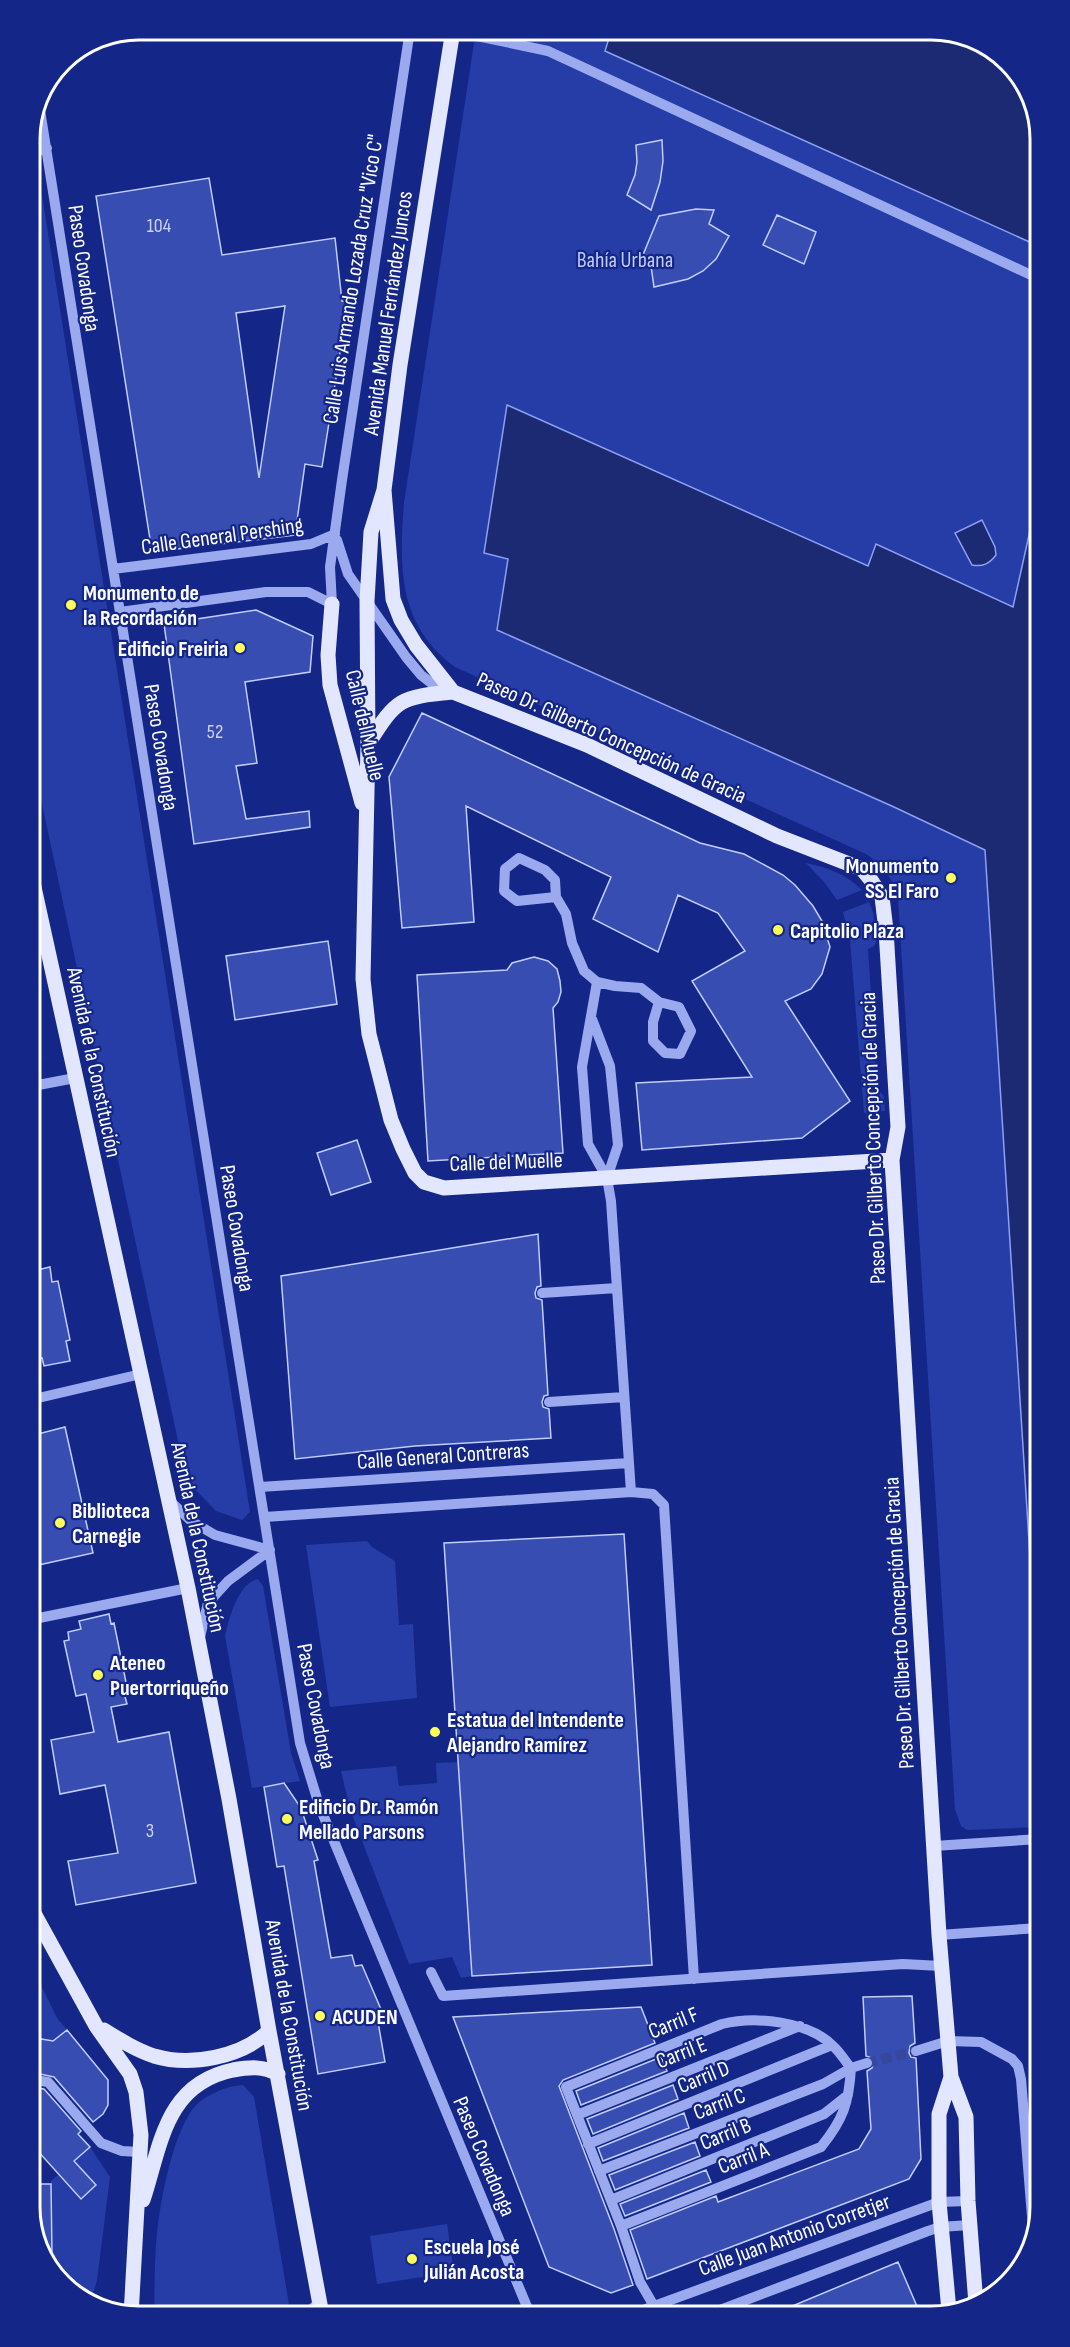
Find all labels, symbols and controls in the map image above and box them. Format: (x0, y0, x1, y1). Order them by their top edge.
street label: Calle Luis Armando Lozada Cruz "Vico C" (317, 133, 390, 426)
street label: Avenida Manuel Fernández Juncos (358, 189, 419, 438)
street label: Paseo Covadonga (61, 203, 106, 333)
house number: 104 (147, 214, 171, 238)
park label: Bahía Urbana (577, 247, 673, 274)
street label: Calle General Pershing (140, 512, 305, 561)
place label: Monumento de la Recordación (83, 580, 199, 632)
marker: Monumento de la Recordación (64, 598, 78, 612)
place label: Edificio Freiria (118, 636, 228, 663)
marker: Edificio Freiria (233, 641, 247, 655)
street label: Calle del Muelle (339, 667, 390, 783)
street label: Paseo Dr. Gilberto Concepción de Gracia (472, 667, 750, 810)
street label: Paseo Covadonga (137, 682, 184, 812)
house number: 52 (207, 720, 223, 744)
place label: Monumento SS El Faro (845, 853, 939, 905)
marker: Monumento SS El Faro (944, 871, 958, 885)
place label: Capitolio Plaza (790, 918, 904, 945)
marker: Capitolio Plaza (771, 923, 785, 937)
street label: Avenida de la Constitución (60, 964, 127, 1160)
street label: Paseo Dr. Gilberto Concepción de Gracia (855, 991, 892, 1284)
street label: Calle del Muelle (449, 1147, 563, 1178)
street label: Paseo Covadonga (213, 1163, 260, 1293)
street label: Calle General Contreras (356, 1437, 530, 1476)
street label: Avenida de la Constitución (164, 1439, 231, 1635)
street label: Paseo Dr. Gilberto Concepción de Gracia (878, 1476, 921, 1770)
place label: Biblioteca Carnegie (72, 1498, 150, 1550)
marker: Biblioteca Carnegie (53, 1516, 67, 1530)
street label: Paseo Covadonga (290, 1641, 341, 1771)
place label: Ateneo Puertorriqueño (109, 1650, 229, 1702)
marker: Ateneo Puertorriqueño (91, 1668, 105, 1682)
place label: Estatua del Intendente Alejandro Ramírez (446, 1707, 624, 1759)
marker: Estatua del Intendente Alejandro Ramírez (428, 1725, 442, 1739)
place label: Edificio Dr. Ramón Mellado Parsons (299, 1794, 438, 1846)
marker: Edificio Dr. Ramón Mellado Parsons (280, 1812, 294, 1826)
house number: 3 (146, 1819, 154, 1843)
street label: Avenida de la Constitución (258, 1917, 319, 2113)
street label: Carril F (645, 2001, 703, 2046)
place label: ACUDEN (331, 2004, 398, 2031)
marker: ACUDEN (313, 2009, 327, 2023)
street label: Carril E (652, 2031, 711, 2075)
street label: Carril D (674, 2055, 734, 2100)
street label: Carril C (690, 2082, 749, 2127)
street label: Paseo Covadonga (446, 2093, 521, 2221)
street label: Carril B (696, 2112, 755, 2157)
street label: Carril A (714, 2136, 773, 2180)
street label: Calle Juan Antonio Corretjer (695, 2188, 894, 2283)
place label: Escuela José Julián Acosta (423, 2234, 524, 2286)
marker: Escuela José Julián Acosta (405, 2252, 419, 2266)

